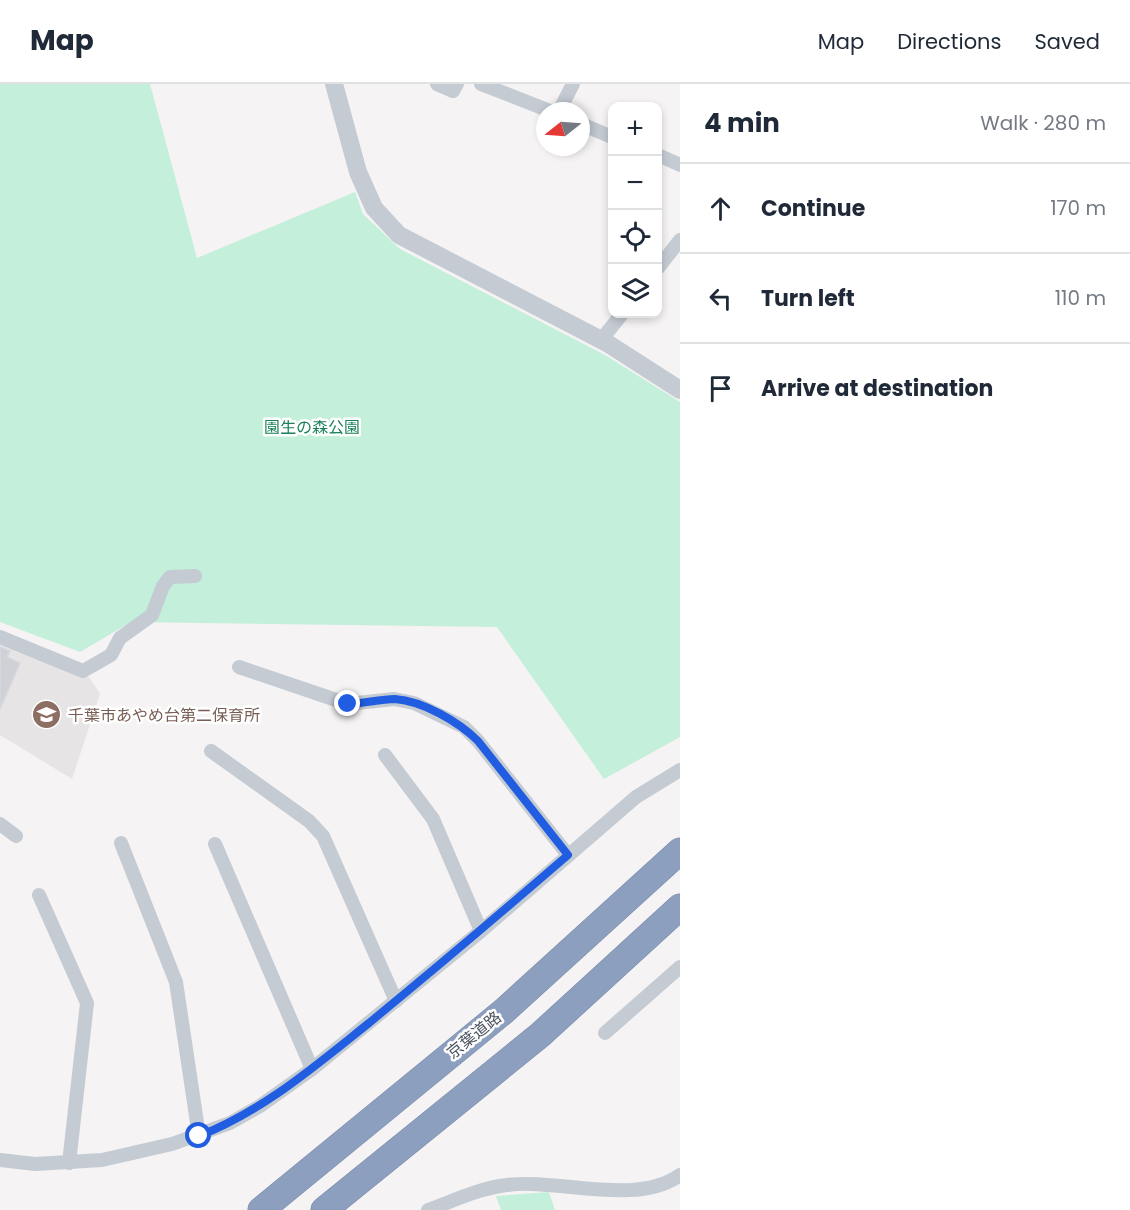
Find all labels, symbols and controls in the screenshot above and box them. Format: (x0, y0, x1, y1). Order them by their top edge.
text: Map (30, 21, 94, 60)
text: Map (818, 27, 864, 56)
text: Directions (897, 27, 1001, 56)
text: Saved (1034, 27, 1100, 56)
north arrow (536, 102, 590, 156)
map controls (608, 102, 662, 318)
button: + (608, 102, 662, 156)
text: 4 min (704, 105, 780, 141)
text: Walk · 280 m (980, 109, 1106, 137)
button: − (608, 156, 662, 210)
icon: ahead (704, 192, 737, 225)
text: Continue (761, 193, 865, 224)
text: 170 m (1050, 194, 1106, 222)
button: locate (608, 210, 662, 264)
button: layers (608, 264, 662, 318)
icon: left (704, 282, 737, 315)
text: Turn left (761, 283, 855, 314)
text: 110 m (1055, 284, 1106, 312)
icon: arrive (704, 372, 737, 405)
text: Arrive at destination (761, 373, 993, 404)
park label: 園生の森公園 (264, 416, 360, 439)
route end (334, 690, 360, 716)
school or university icon: 千葉市あやめ台第二保育所 (31, 699, 63, 731)
place label: 千葉市あやめ台第二保育所 (68, 704, 260, 727)
street label: 京葉道路 (442, 1006, 506, 1064)
route start (185, 1122, 211, 1148)

